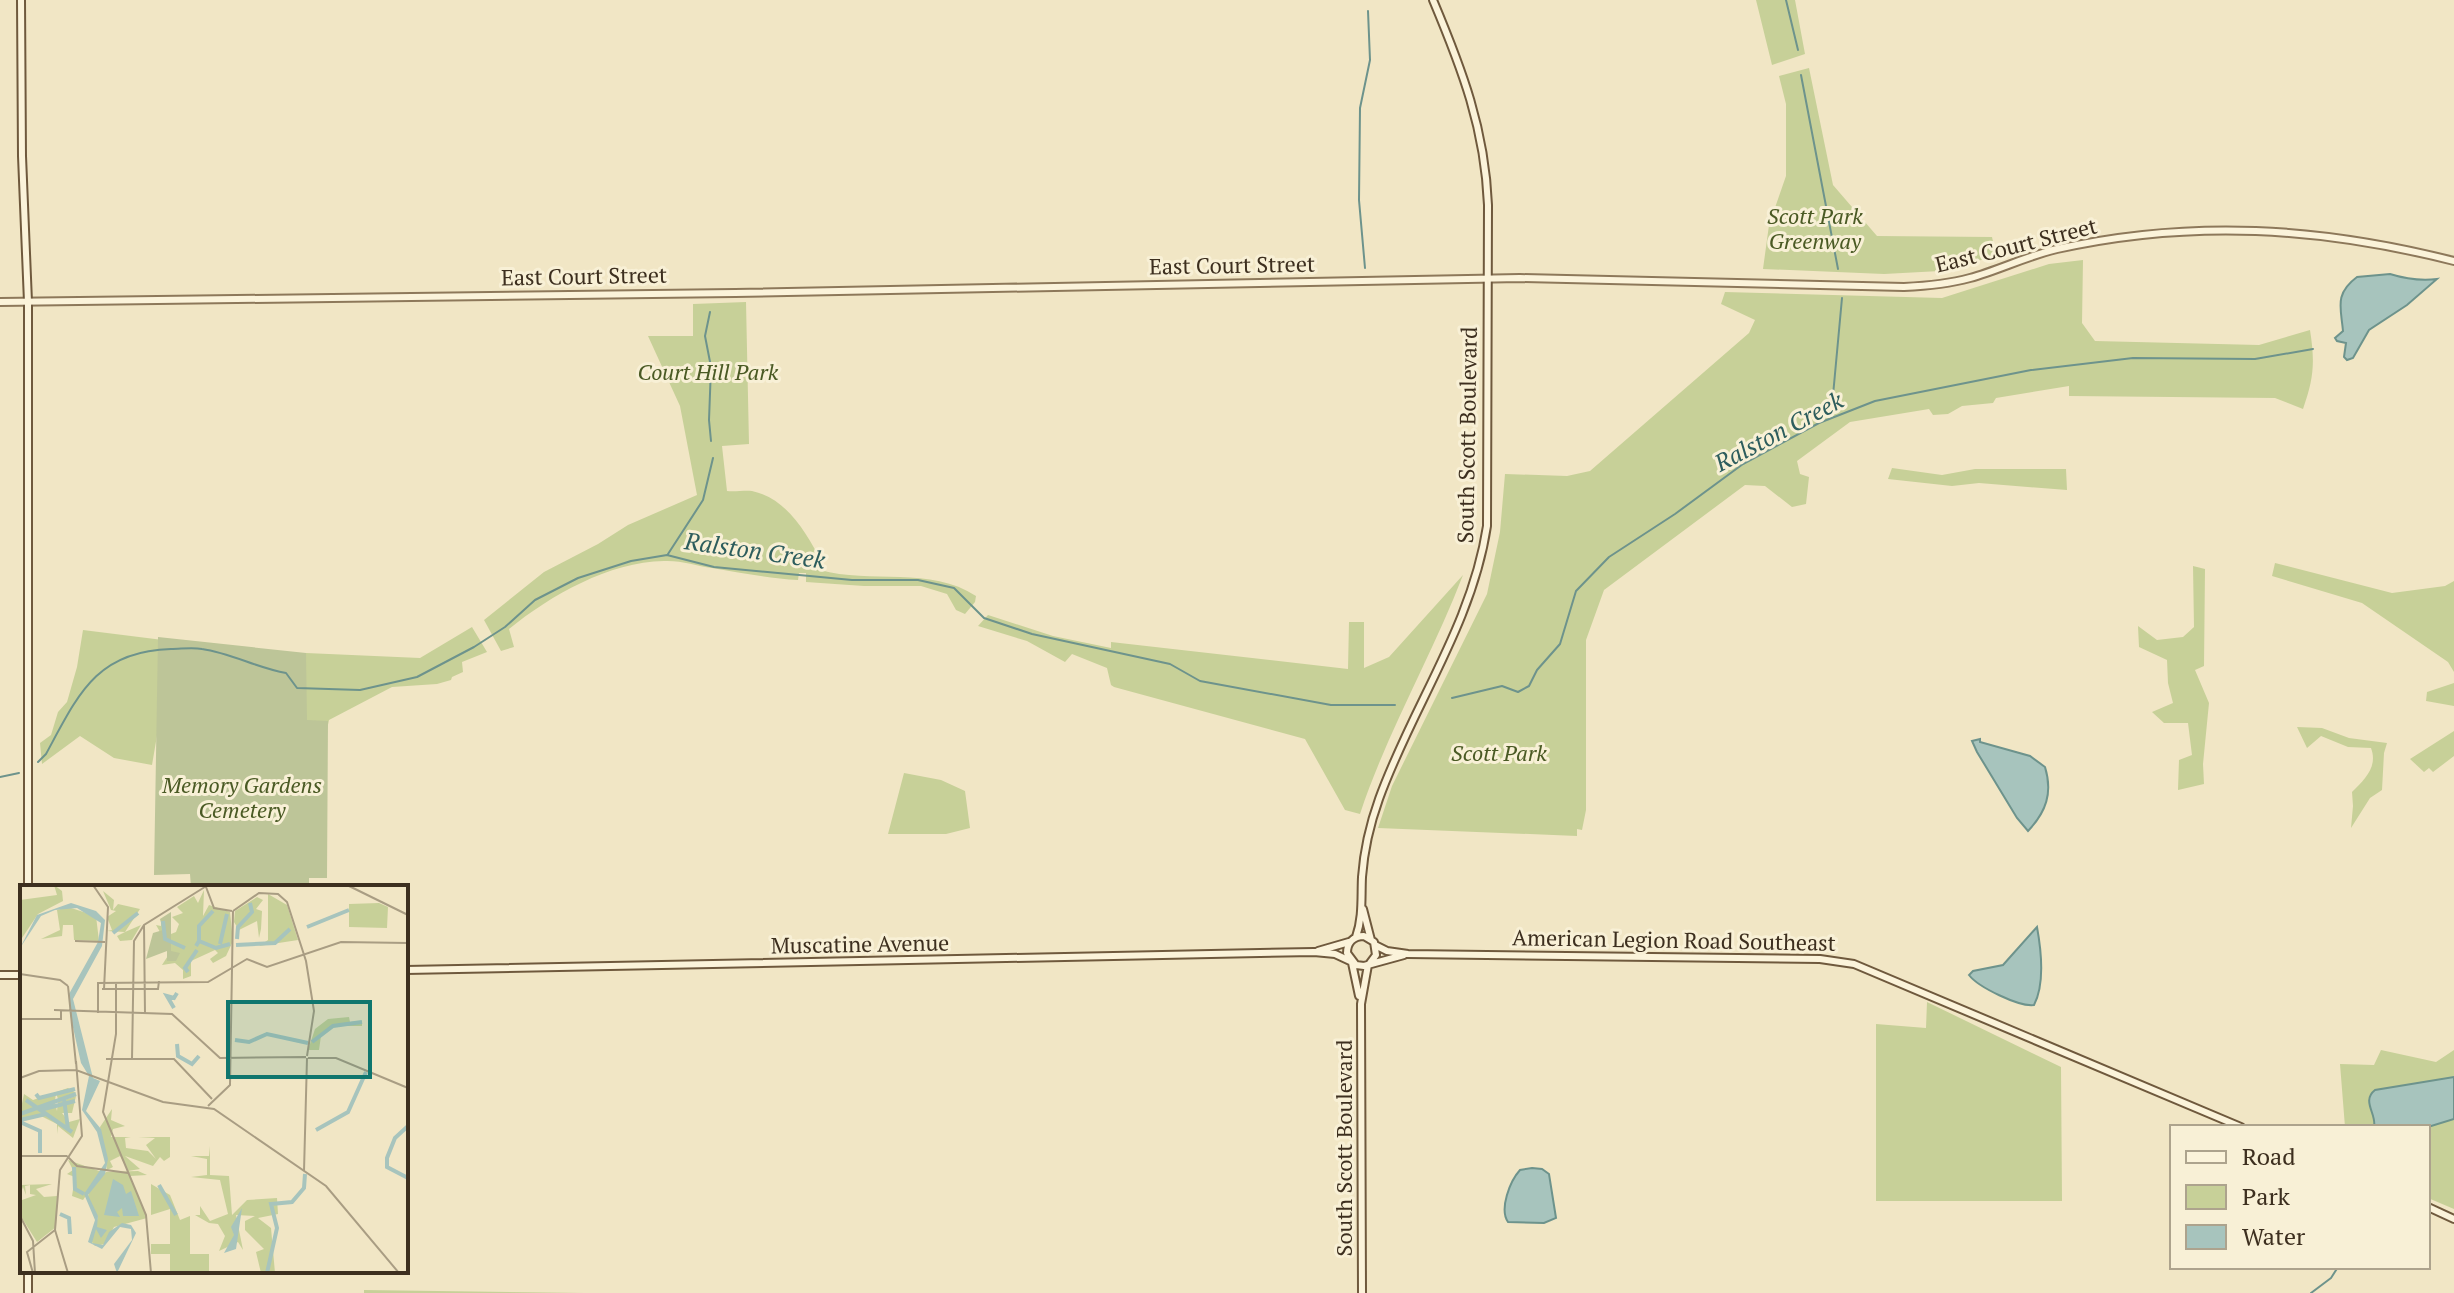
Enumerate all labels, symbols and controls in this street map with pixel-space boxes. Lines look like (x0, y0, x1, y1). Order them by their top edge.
park label: Scott Park Greenway (1767, 201, 1863, 255)
street label: East Court Street (1932, 210, 2100, 279)
street label: East Court Street (1149, 249, 1315, 280)
street label: East Court Street (501, 260, 667, 291)
street label: South Scott Boulevard (1450, 326, 1483, 544)
park label: Court Hill Park (638, 357, 779, 386)
water label: Ralston Creek (1708, 384, 1849, 479)
water label: Ralston Creek (682, 524, 828, 576)
park label: Scott Park (1451, 738, 1547, 767)
park label: Memory Gardens Cemetery (161, 770, 322, 824)
inset map (20, 885, 408, 1273)
street label: American Legion Road Southeast (1512, 922, 1836, 957)
street label: Muscatine Avenue (771, 927, 949, 960)
street label: South Scott Boulevard (1329, 1040, 1358, 1256)
legend (2170, 1125, 2430, 1269)
text: Road (2242, 1140, 2296, 1172)
text: Park (2242, 1180, 2291, 1212)
text: Water (2242, 1220, 2306, 1252)

